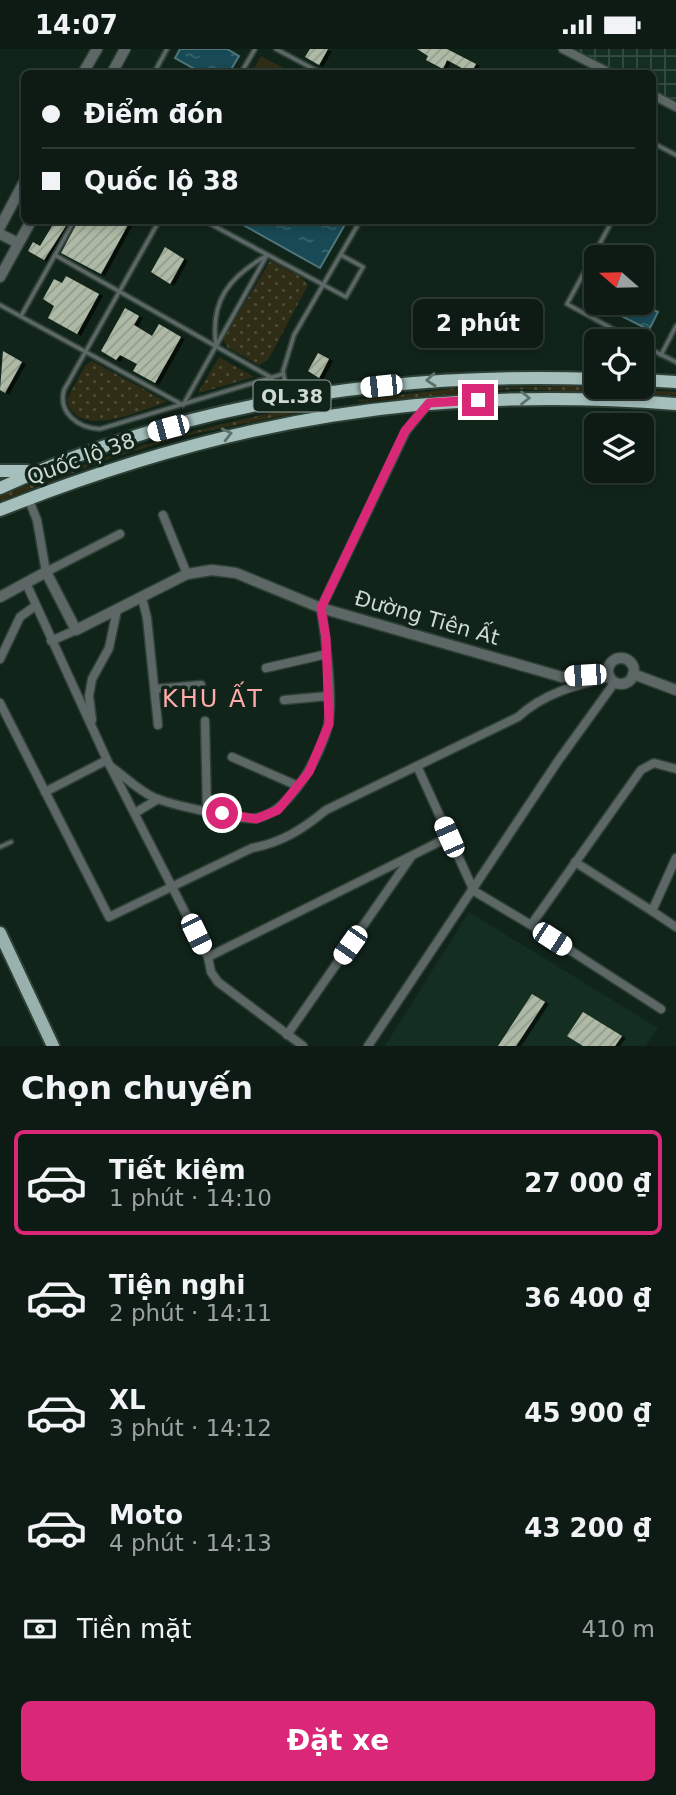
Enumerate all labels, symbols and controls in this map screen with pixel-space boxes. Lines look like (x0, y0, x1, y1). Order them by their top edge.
text: 14:07 (35, 10, 118, 40)
text: Điểm đón (84, 99, 223, 129)
text: Quốc lộ 38 (84, 166, 239, 196)
north arrow (584, 245, 654, 315)
map controls (584, 245, 654, 483)
callout: 2 phút (413, 299, 543, 347)
text: 2 phút (436, 310, 520, 336)
button: locate (584, 329, 654, 399)
one-way arrow (425, 372, 436, 387)
car (360, 373, 403, 399)
road number: QL.38 (254, 381, 330, 411)
route end (462, 384, 494, 416)
one-way arrow (521, 390, 531, 406)
car (145, 412, 192, 444)
button: layers (584, 413, 654, 483)
street label: Quốc lộ 38 (24, 428, 138, 490)
one-way arrow (221, 428, 233, 443)
street label: Đường Tiên Ất (352, 583, 503, 650)
car (564, 663, 607, 687)
district label: KHU ẤT (162, 681, 264, 713)
route start (206, 797, 238, 829)
car (431, 814, 468, 860)
car (178, 911, 215, 957)
car (529, 919, 576, 959)
car (330, 922, 371, 968)
text: Chọn chuyến (21, 1069, 253, 1107)
icon: car (25, 1151, 88, 1214)
text: Tiết kiệm (109, 1155, 246, 1185)
text: 27 000 ₫ (524, 1168, 651, 1198)
text: 1 phút · 14:10 (109, 1185, 272, 1211)
icon: car (25, 1266, 88, 1329)
text: Tiện nghi (109, 1270, 245, 1300)
text: 36 400 ₫ (524, 1283, 651, 1313)
text: 2 phút · 14:11 (109, 1300, 272, 1326)
icon: car (25, 1381, 88, 1444)
text: XL (109, 1385, 146, 1415)
text: 45 900 ₫ (524, 1398, 651, 1428)
text: 3 phút · 14:12 (109, 1415, 272, 1441)
icon: car (25, 1496, 88, 1559)
text: Moto (109, 1500, 183, 1530)
text: 43 200 ₫ (524, 1513, 651, 1543)
text: 4 phút · 14:13 (109, 1530, 272, 1556)
icon: cash (21, 1610, 59, 1648)
text: Tiền mặt (77, 1614, 192, 1644)
text: 410 m (581, 1616, 655, 1642)
button: Đặt xe (21, 1701, 655, 1781)

